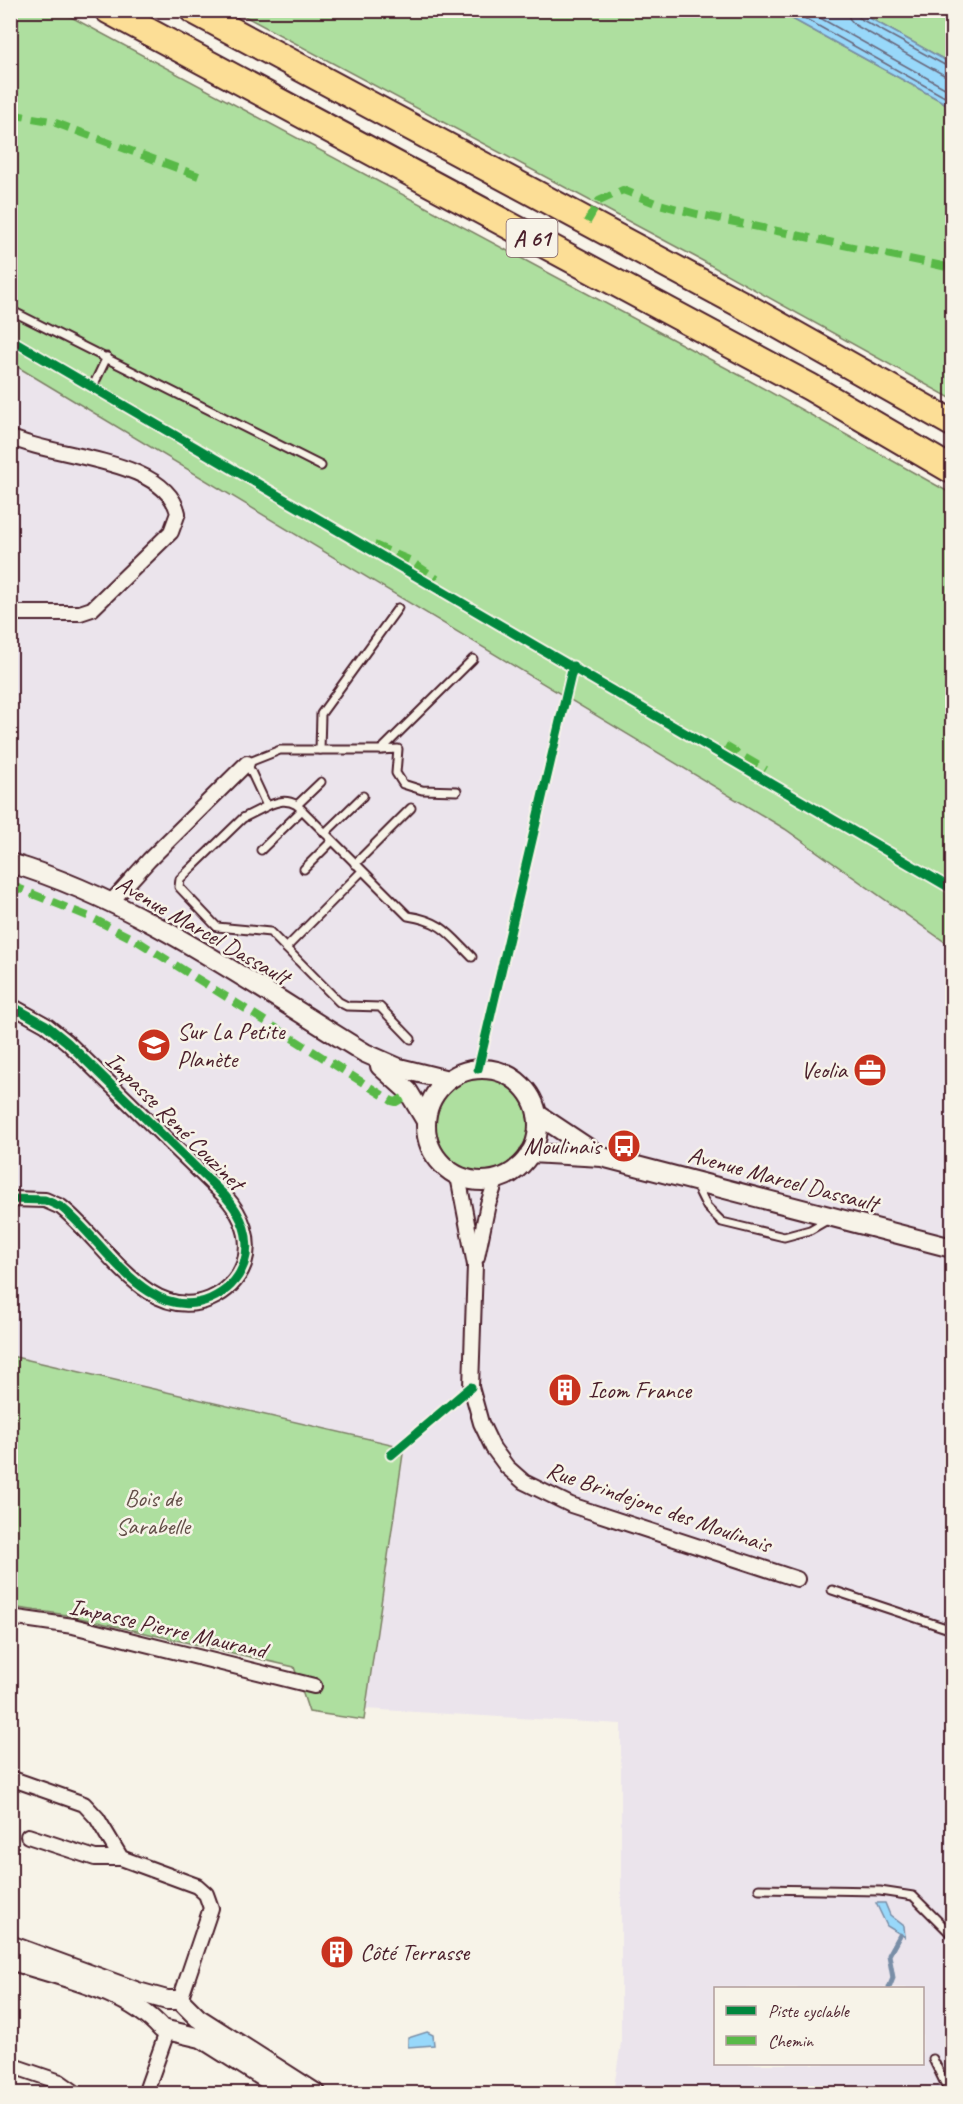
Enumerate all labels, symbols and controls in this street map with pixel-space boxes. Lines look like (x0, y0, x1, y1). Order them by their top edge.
road number: A 61 (506, 219, 558, 257)
street label: Avenue Marcel Dassault (111, 868, 298, 993)
place label: Sur La Petite Planète (177, 1016, 287, 1074)
school or university icon: Sur La Petite Planète (136, 1027, 172, 1063)
street label: Impasse René Couzinet (99, 1045, 253, 1199)
office icon: Veolia (852, 1052, 888, 1088)
place label: Veolia (801, 1055, 848, 1085)
bus stop icon: Moulinais (606, 1128, 642, 1164)
place label: Moulinais (524, 1131, 603, 1161)
street label: Avenue Marcel Dassault (685, 1139, 884, 1220)
building icon: Icom France (547, 1372, 583, 1408)
place label: Icom France (588, 1375, 693, 1405)
street label: Rue Brindejonc des Moulinais (543, 1454, 777, 1560)
park label: Bois de Sarabelle (116, 1483, 192, 1541)
street label: Impasse Pierre Maurand (67, 1591, 273, 1666)
building icon: Côté Terrasse (319, 1934, 355, 1970)
place label: Côté Terrasse (360, 1937, 471, 1967)
legend (714, 1987, 924, 2065)
text: Piste cyclable (768, 2000, 850, 2022)
text: Chemin (768, 2030, 814, 2052)

